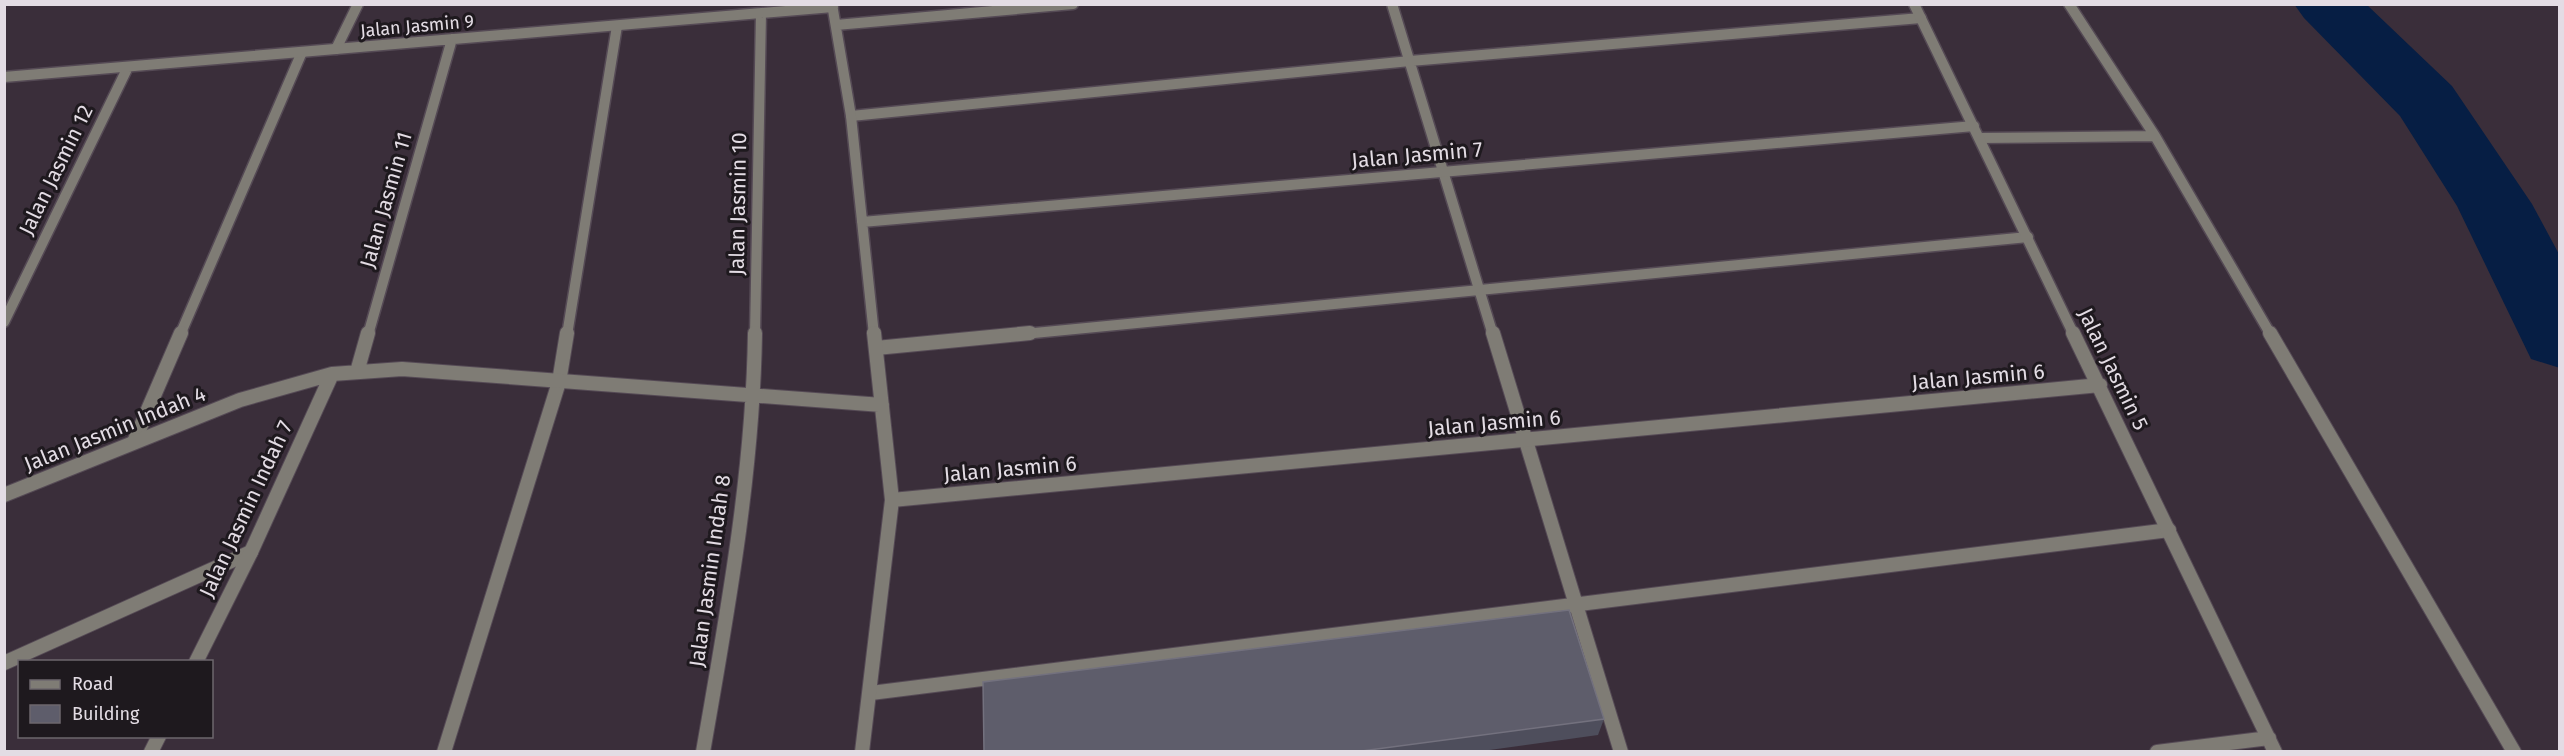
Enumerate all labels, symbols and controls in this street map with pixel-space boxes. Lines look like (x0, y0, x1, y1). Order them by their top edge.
street label: Jalan Jasmin 9 (359, 10, 475, 42)
street label: Jalan Jasmin 12 (13, 101, 99, 239)
street label: Jalan Jasmin 11 (354, 129, 418, 271)
street label: Jalan Jasmin 10 (724, 132, 752, 276)
street label: Jalan Jasmin 7 (1350, 136, 1484, 174)
street label: Jalan Jasmin 5 (2072, 304, 2154, 434)
street label: Jalan Jasmin 6 (1910, 358, 2046, 396)
street label: Jalan Jasmin Indah 4 (20, 381, 210, 477)
street label: Jalan Jasmin 6 (1426, 404, 1562, 442)
street label: Jalan Jasmin Indah 7 (194, 417, 298, 601)
street label: Jalan Jasmin 6 (942, 450, 1078, 488)
street label: Jalan Jasmin Indah 8 (684, 473, 736, 669)
legend (18, 660, 213, 738)
text: Road (72, 673, 114, 695)
text: Building (72, 703, 140, 725)

